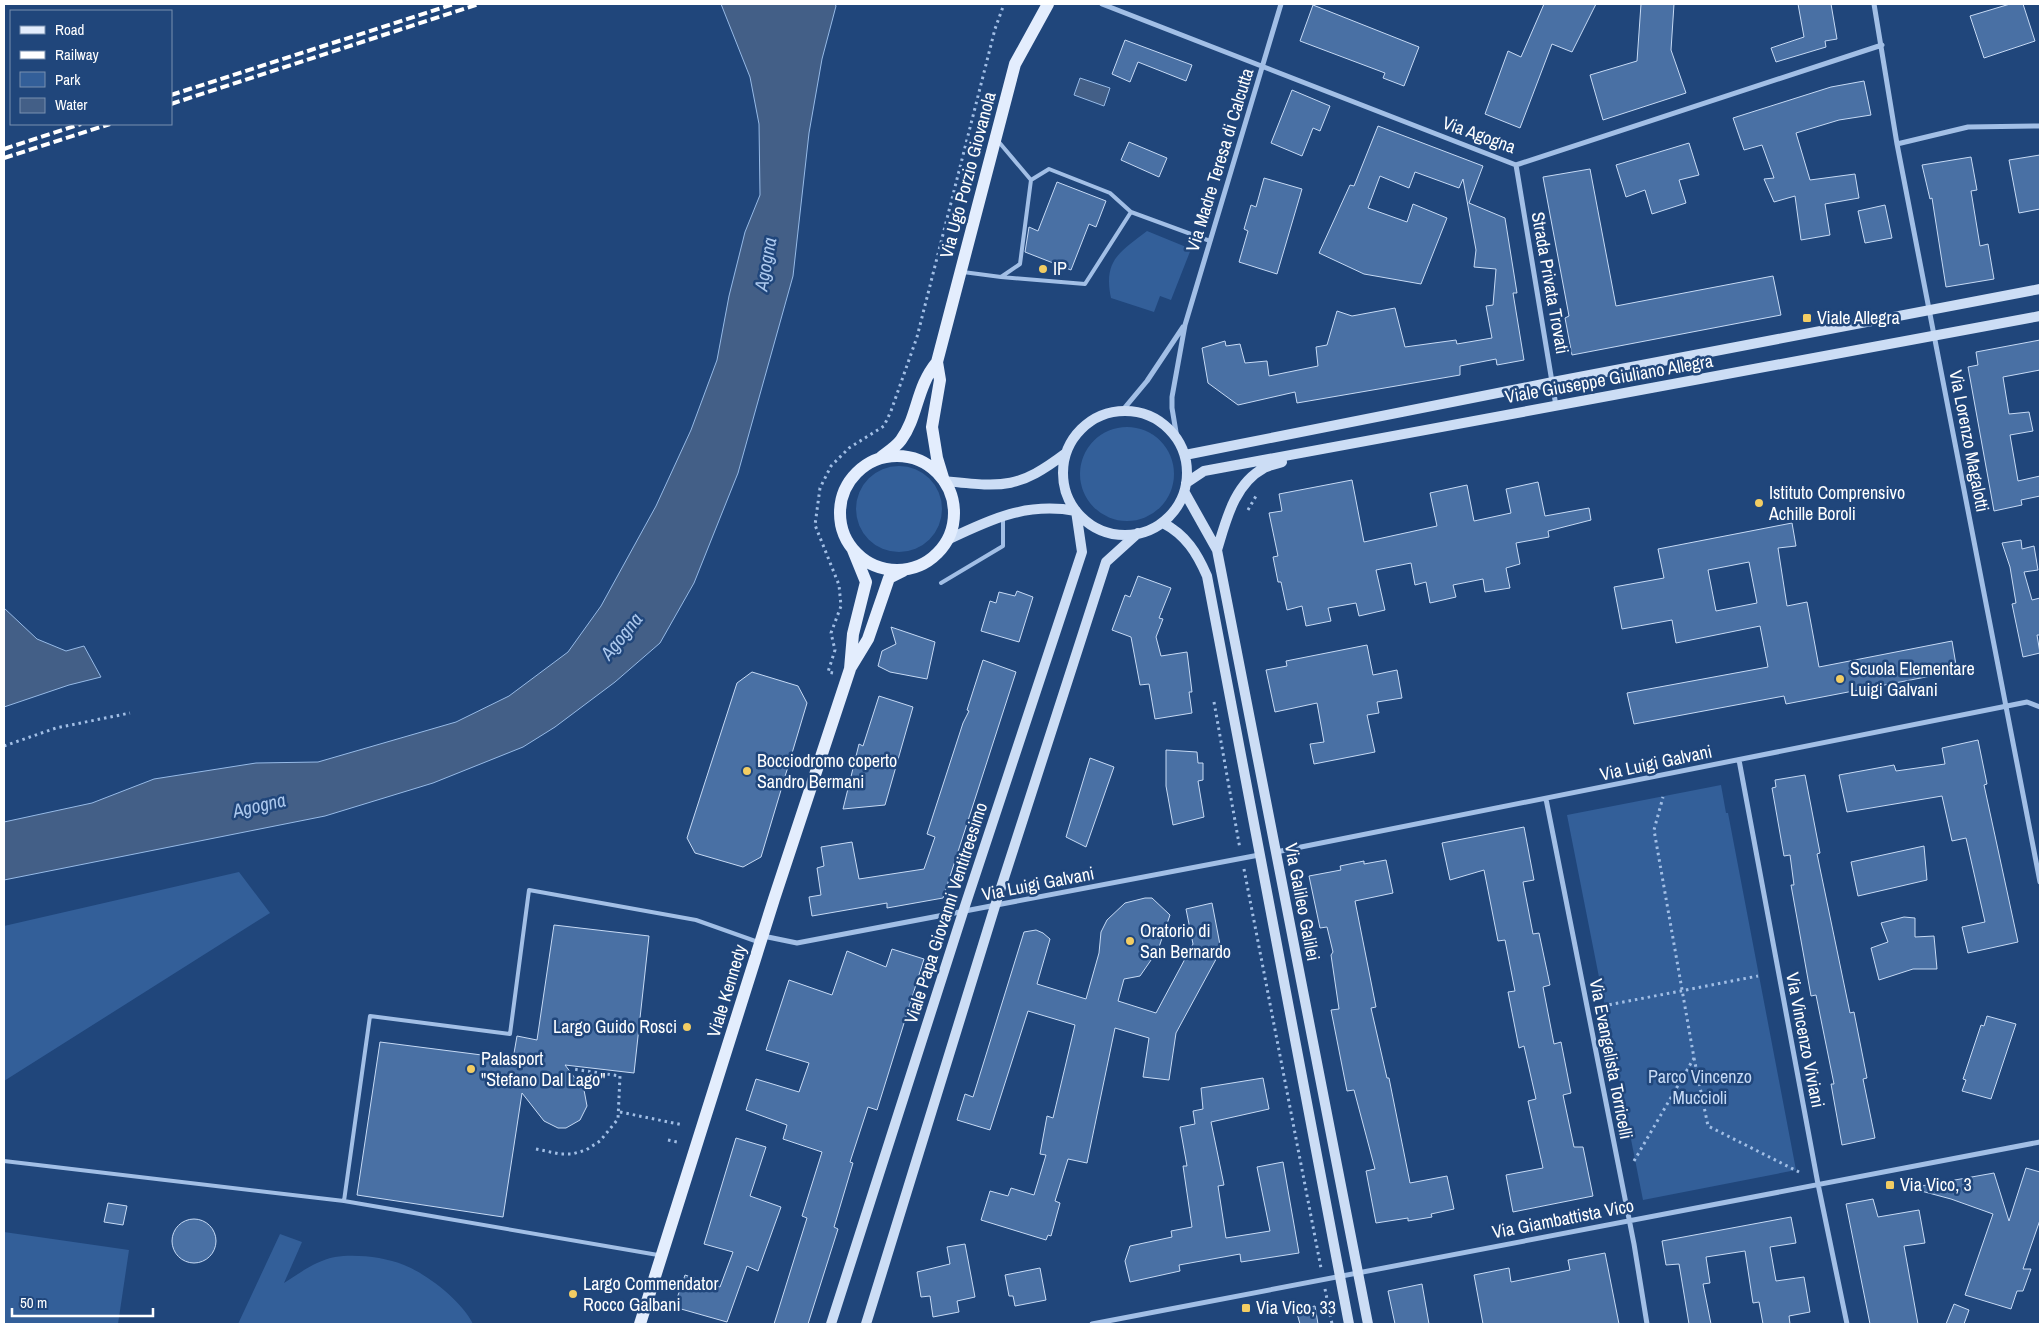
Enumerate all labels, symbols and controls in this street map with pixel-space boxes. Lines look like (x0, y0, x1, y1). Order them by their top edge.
legend (10, 10, 172, 125)
text: Road (55, 19, 84, 40)
text: Railway (55, 44, 100, 65)
street label: Via Madre Teresa di Calcutta (1180, 65, 1259, 255)
text: Park (55, 69, 81, 90)
street label: Via Ugo Porzio Giovanola (933, 89, 1002, 261)
text: Water (55, 94, 87, 115)
street label: Via Agogna (1439, 110, 1519, 159)
street label: Strada Privata Trovati (1526, 210, 1575, 356)
water label: Agogna (747, 235, 783, 294)
place label: IP (1053, 256, 1067, 281)
marker: IP (1037, 263, 1049, 275)
place label: Viale Allegra (1817, 305, 1900, 330)
marker: Viale Allegra (1801, 312, 1813, 324)
street label: Viale Giuseppe Giuliano Allegra (1503, 348, 1715, 409)
street label: Via Lorenzo Magalotti (1943, 368, 1996, 514)
place label: Istituto Comprensivo Achille Boroli (1768, 480, 1905, 526)
marker: Istituto Comprensivo Achille Boroli (1753, 497, 1765, 509)
water label: Agogna (593, 607, 648, 666)
place label: Scuola Elementare Luigi Galvani (1850, 656, 1975, 702)
marker: Scuola Elementare Luigi Galvani (1834, 673, 1846, 685)
street label: Via Luigi Galvani (1598, 738, 1714, 787)
place label: Bocciodromo coperto Sandro Bermani (757, 748, 897, 794)
marker: Bocciodromo coperto Sandro Bermani (741, 765, 753, 777)
water label: Agogna (229, 786, 288, 824)
street label: Viale Papa Giovanni Ventitreesimo (898, 799, 993, 1027)
street label: Via Galileo Galilei (1279, 841, 1326, 963)
street label: Via Luigi Galvani (980, 860, 1096, 907)
place label: Oratorio di San Bernardo (1140, 918, 1231, 964)
marker: Oratorio di San Bernardo (1124, 935, 1136, 947)
street label: Viale Kennedy (701, 941, 753, 1040)
street label: Via Vincenzo Viviani (1780, 970, 1831, 1110)
street label: Via Evangelista Torricelli (1584, 977, 1639, 1141)
place label: Largo Guido Rosci (553, 1014, 677, 1039)
marker: Largo Guido Rosci (681, 1021, 693, 1033)
place label: Palasport "Stefano Dal Lago" (481, 1046, 606, 1092)
marker: Palasport "Stefano Dal Lago" (465, 1063, 477, 1075)
park label: Parco Vincenzo Muccioli (1648, 1064, 1752, 1110)
place label: Via Vico, 3 (1900, 1172, 1972, 1197)
marker: Via Vico, 3 (1884, 1179, 1896, 1191)
street label: Via Giambattista Vico (1490, 1193, 1636, 1245)
place label: Largo Commendator Rocco Galbani (583, 1271, 718, 1317)
scale bar (12, 1286, 154, 1318)
marker: Largo Commendator Rocco Galbani (567, 1288, 579, 1300)
text: 50 m (20, 1292, 47, 1313)
place label: Via Vico, 33 (1256, 1295, 1336, 1320)
marker: Via Vico, 33 (1240, 1302, 1252, 1314)

